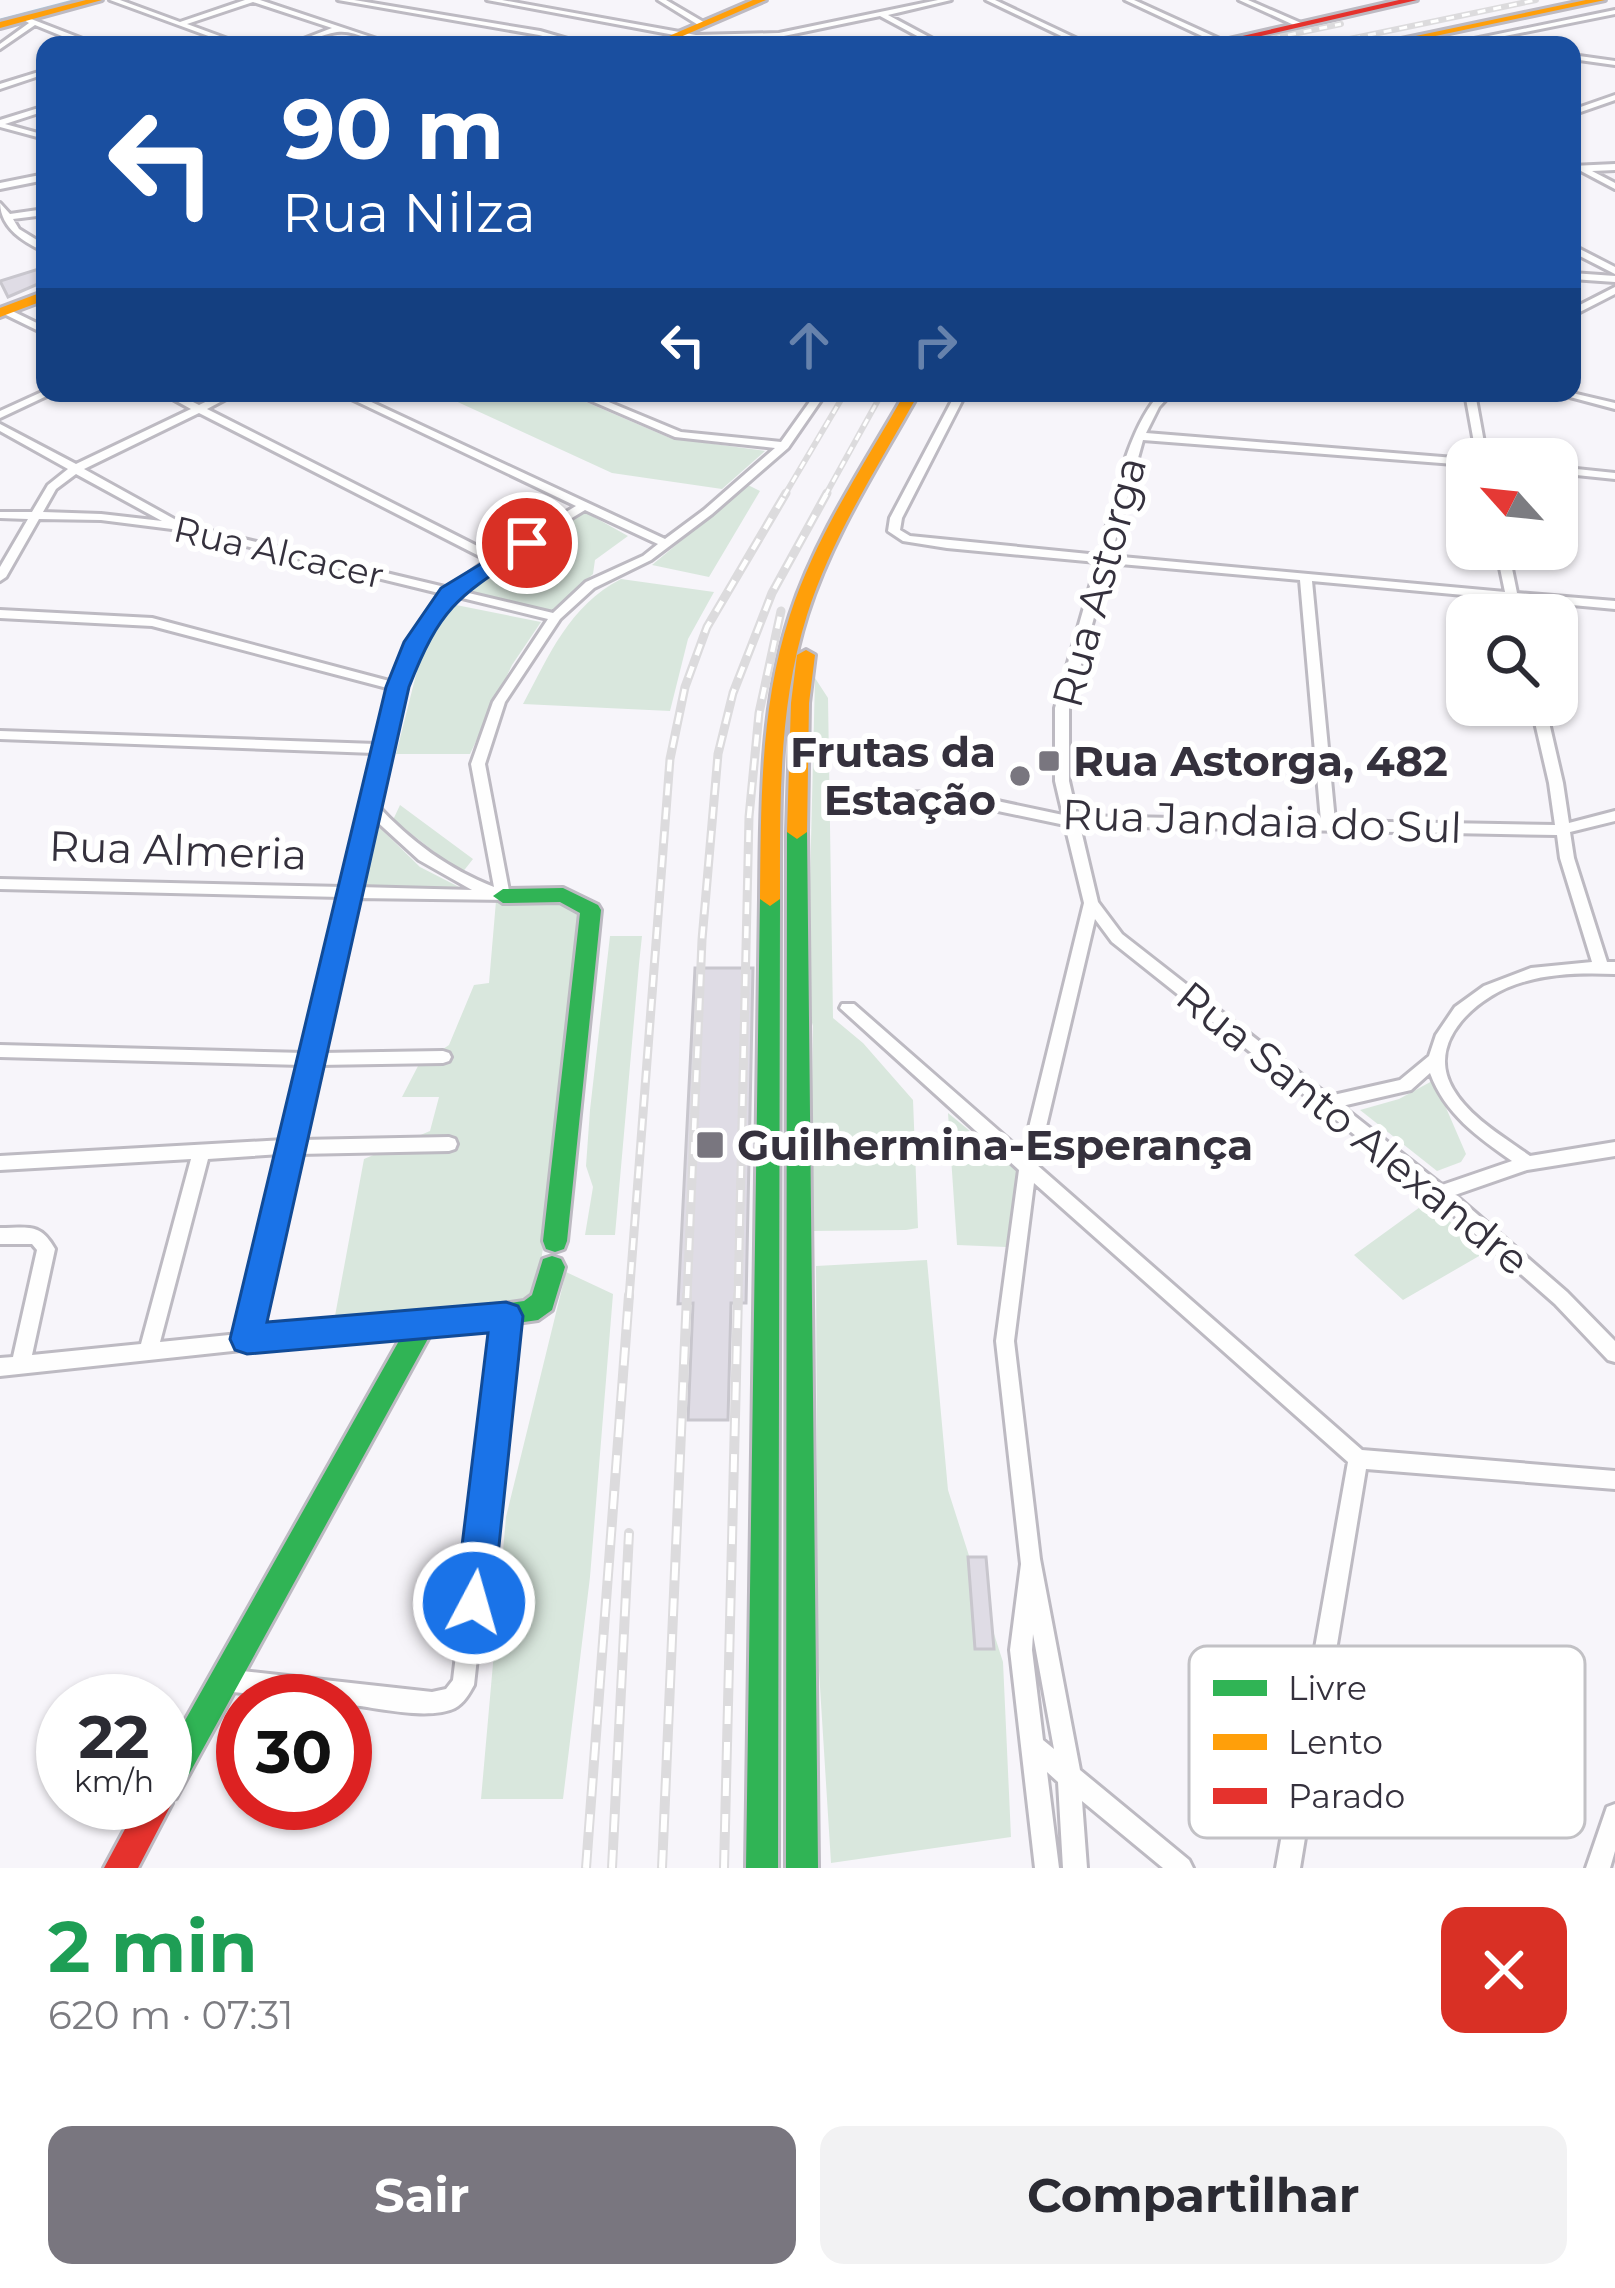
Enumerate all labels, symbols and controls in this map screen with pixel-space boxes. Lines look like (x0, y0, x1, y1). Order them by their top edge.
text: 90 m (282, 78, 504, 180)
icon: left (84, 84, 240, 240)
text: Rua Nilza (282, 180, 536, 246)
icon: left (650, 312, 716, 378)
icon: ahead (776, 312, 842, 378)
icon: right (902, 312, 968, 378)
north arrow (1446, 438, 1578, 570)
map controls (1446, 438, 1578, 726)
street label: Rua Astorga (1041, 451, 1157, 713)
pin (476, 492, 578, 594)
street label: Rua Alcacer (170, 506, 388, 598)
icon: arrive (494, 510, 560, 576)
button: search (1446, 594, 1578, 726)
place label: Frutas da Estação (790, 726, 996, 826)
place label: Rua Astorga, 482 (1073, 735, 1448, 787)
marker: Rua Astorga, 482 (1036, 748, 1062, 774)
marker: Frutas da Estação (1007, 763, 1033, 789)
street label: Rua Jandaia do Sul (1061, 788, 1463, 854)
street label: Rua Almeria (48, 820, 308, 880)
street label: Rua Santo Alexandre (1166, 970, 1540, 1286)
place label: Guilhermina-Esperança (737, 1119, 1253, 1171)
marker: Guilhermina-Esperança (694, 1129, 726, 1161)
position arrow (411, 1540, 537, 1666)
legend (1189, 1646, 1585, 1838)
text: Livre (1288, 1668, 1367, 1708)
speed limit sign: 30 (216, 1674, 372, 1830)
text: 22 (79, 1700, 149, 1773)
text: Lento (1288, 1722, 1383, 1762)
text: km/h (74, 1763, 154, 1800)
text: Parado (1288, 1776, 1405, 1816)
text: 2 min (48, 1902, 258, 1990)
button: close (1441, 1907, 1567, 2033)
text: 620 m · 07:31 (48, 1991, 294, 2039)
button: Sair (48, 2126, 796, 2264)
button: Compartilhar (820, 2126, 1567, 2264)

